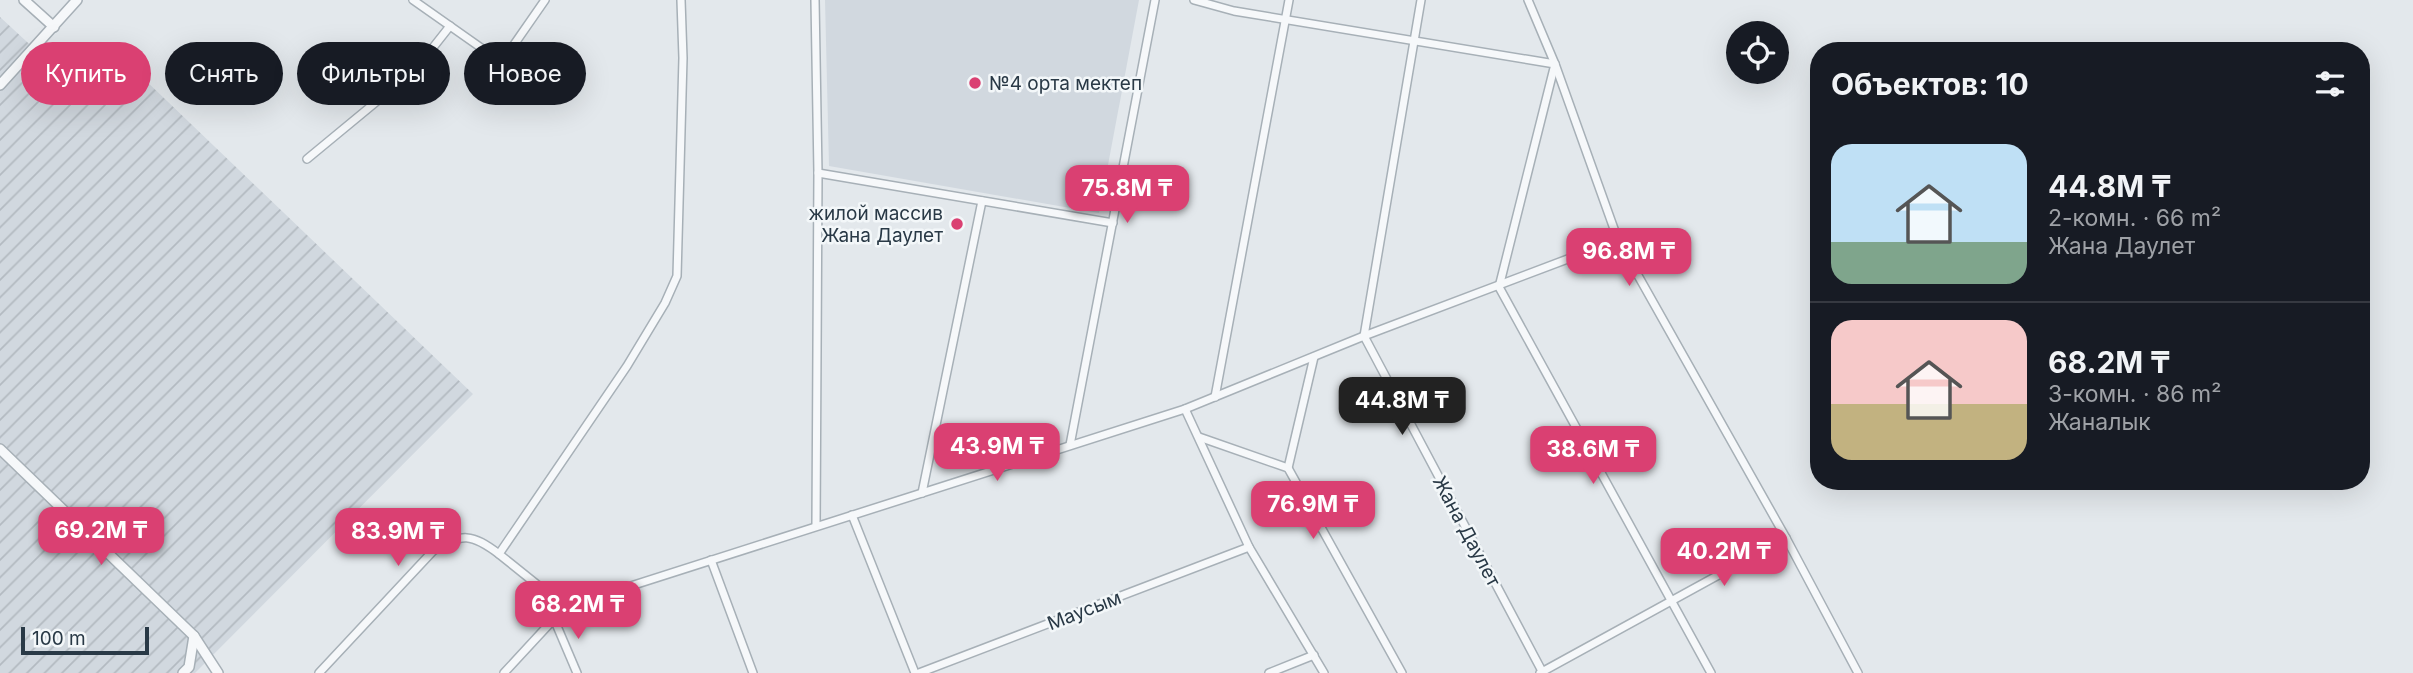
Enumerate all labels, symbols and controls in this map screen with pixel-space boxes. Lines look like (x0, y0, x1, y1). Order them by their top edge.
map controls (1726, 21, 1789, 84)
button: locate (1726, 21, 1789, 84)
chip: Купить (21, 42, 151, 105)
chip: Снять (165, 42, 283, 105)
chip: Фильтры (297, 42, 450, 105)
chip: Новое (464, 42, 586, 105)
icon: filters (2311, 65, 2349, 103)
text: Объектов: 10 (1831, 66, 2029, 102)
place label: №4 орта мектеп (989, 72, 1142, 95)
marker: №4 орта мектеп (967, 75, 983, 91)
pin: 75.8M ₸ (1062, 166, 1192, 225)
text: 44.8M ₸ (2048, 168, 2171, 204)
icon: home (1887, 172, 1971, 256)
text: 75.8M ₸ (1081, 174, 1173, 202)
place label: жилой массив Жана Даулет (808, 202, 943, 247)
text: 2-комн. · 66 m² (2048, 204, 2221, 232)
marker: жилой массив Жана Даулет (949, 216, 965, 232)
pin: 96.8M ₸ (1564, 229, 1694, 288)
text: Жана Даулет (2048, 232, 2195, 260)
text: 96.8M ₸ (1582, 237, 1676, 265)
text: 68.2M ₸ (2048, 344, 2170, 380)
icon: home (1887, 348, 1971, 432)
pin: 44.8M ₸ (1337, 378, 1467, 437)
text: 3-комн. · 86 m² (2048, 380, 2221, 408)
text: 44.8M ₸ (1355, 386, 1449, 414)
text: Жаналык (2048, 408, 2151, 436)
pin: 43.9M ₸ (932, 424, 1062, 483)
pin: 38.6M ₸ (1528, 426, 1658, 486)
text: 43.9M ₸ (950, 432, 1044, 460)
text: 38.6M ₸ (1546, 435, 1640, 463)
street label: Жана Даулет (1428, 472, 1505, 590)
pin: 76.9M ₸ (1248, 482, 1378, 541)
text: 76.9M ₸ (1267, 490, 1359, 518)
pin: 69.2M ₸ (36, 508, 166, 567)
pin: 83.9M ₸ (333, 508, 463, 568)
text: 69.2M ₸ (54, 516, 148, 544)
text: 83.9M ₸ (351, 517, 445, 545)
pin: 40.2M ₸ (1659, 528, 1789, 588)
text: 40.2M ₸ (1677, 537, 1771, 565)
pin: 68.2M ₸ (513, 582, 643, 641)
street label: Маусым (1044, 586, 1124, 635)
text: 68.2M ₸ (531, 590, 625, 618)
scale bar (21, 624, 149, 656)
text: 100 m (32, 627, 86, 650)

